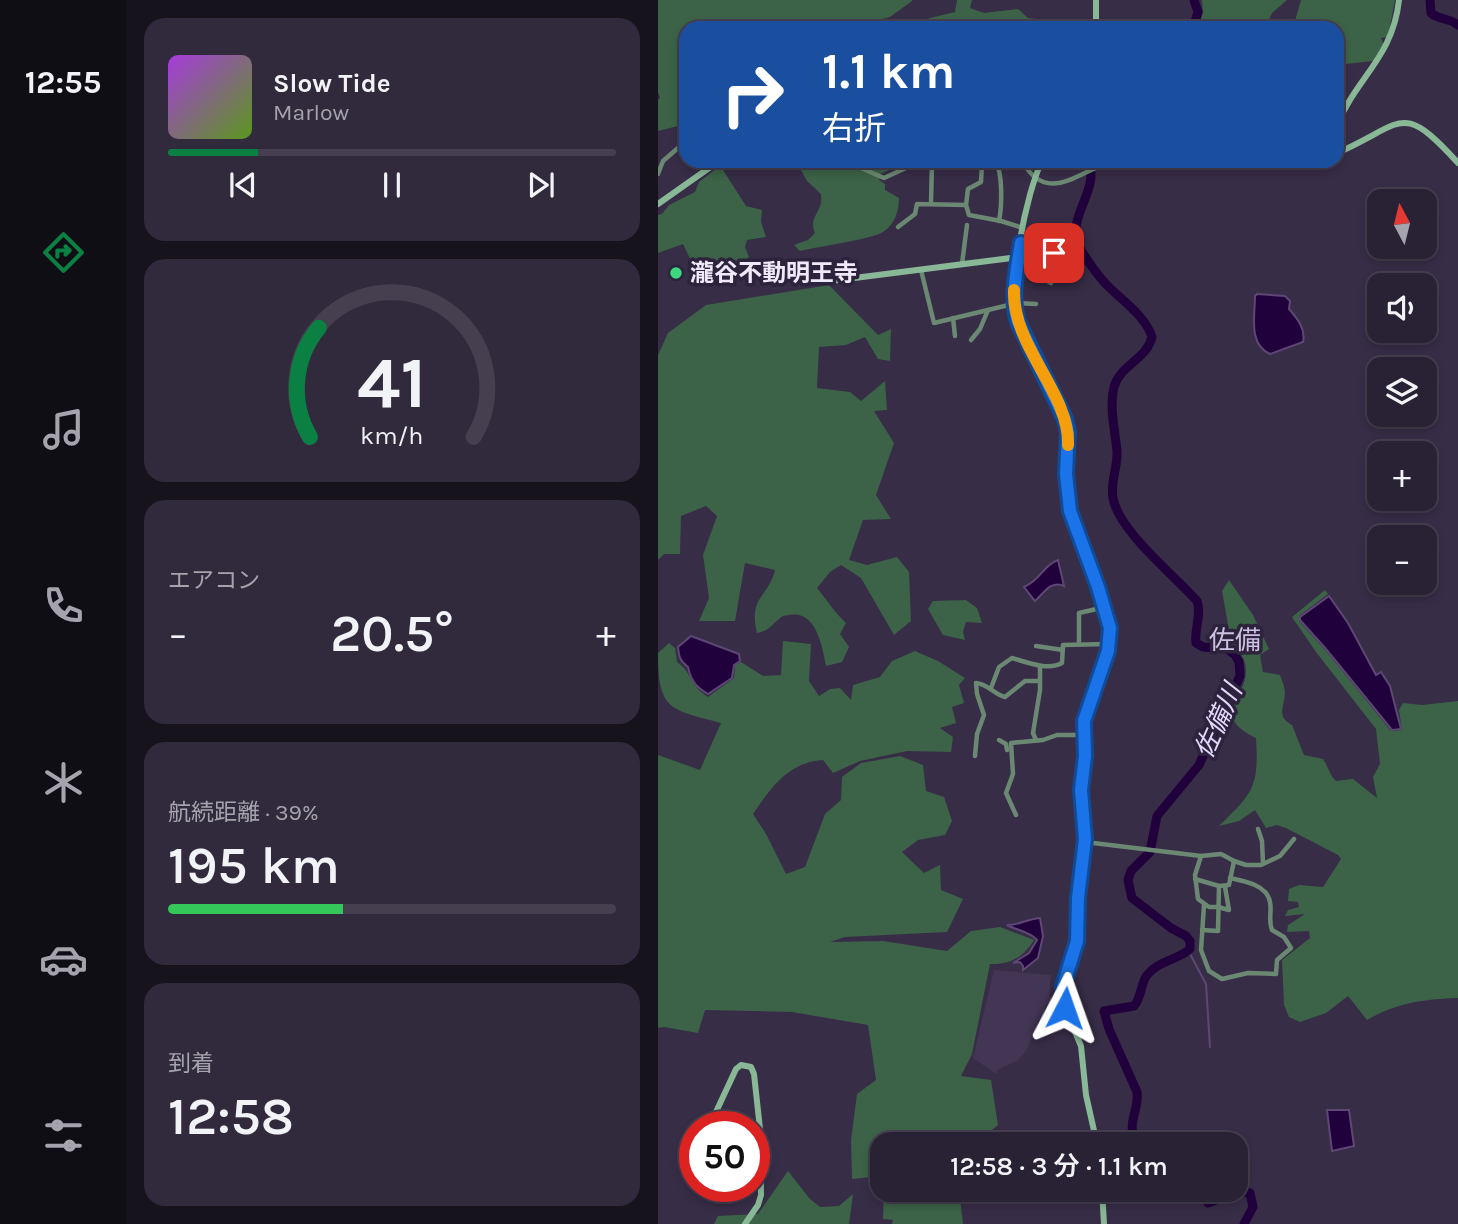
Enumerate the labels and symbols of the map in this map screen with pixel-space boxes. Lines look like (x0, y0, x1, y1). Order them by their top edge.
north arrow (1367, 189, 1437, 259)
pin (1024, 223, 1084, 283)
place label: 瀧谷不動明王寺 (690, 259, 858, 287)
marker: 瀧谷不動明王寺 (668, 265, 684, 281)
district label: 佐備 (1209, 625, 1261, 656)
water label: 佐備川 (1188, 677, 1250, 763)
position arrow (1028, 971, 1102, 1045)
speed limit sign: 50 (679, 1111, 770, 1202)

